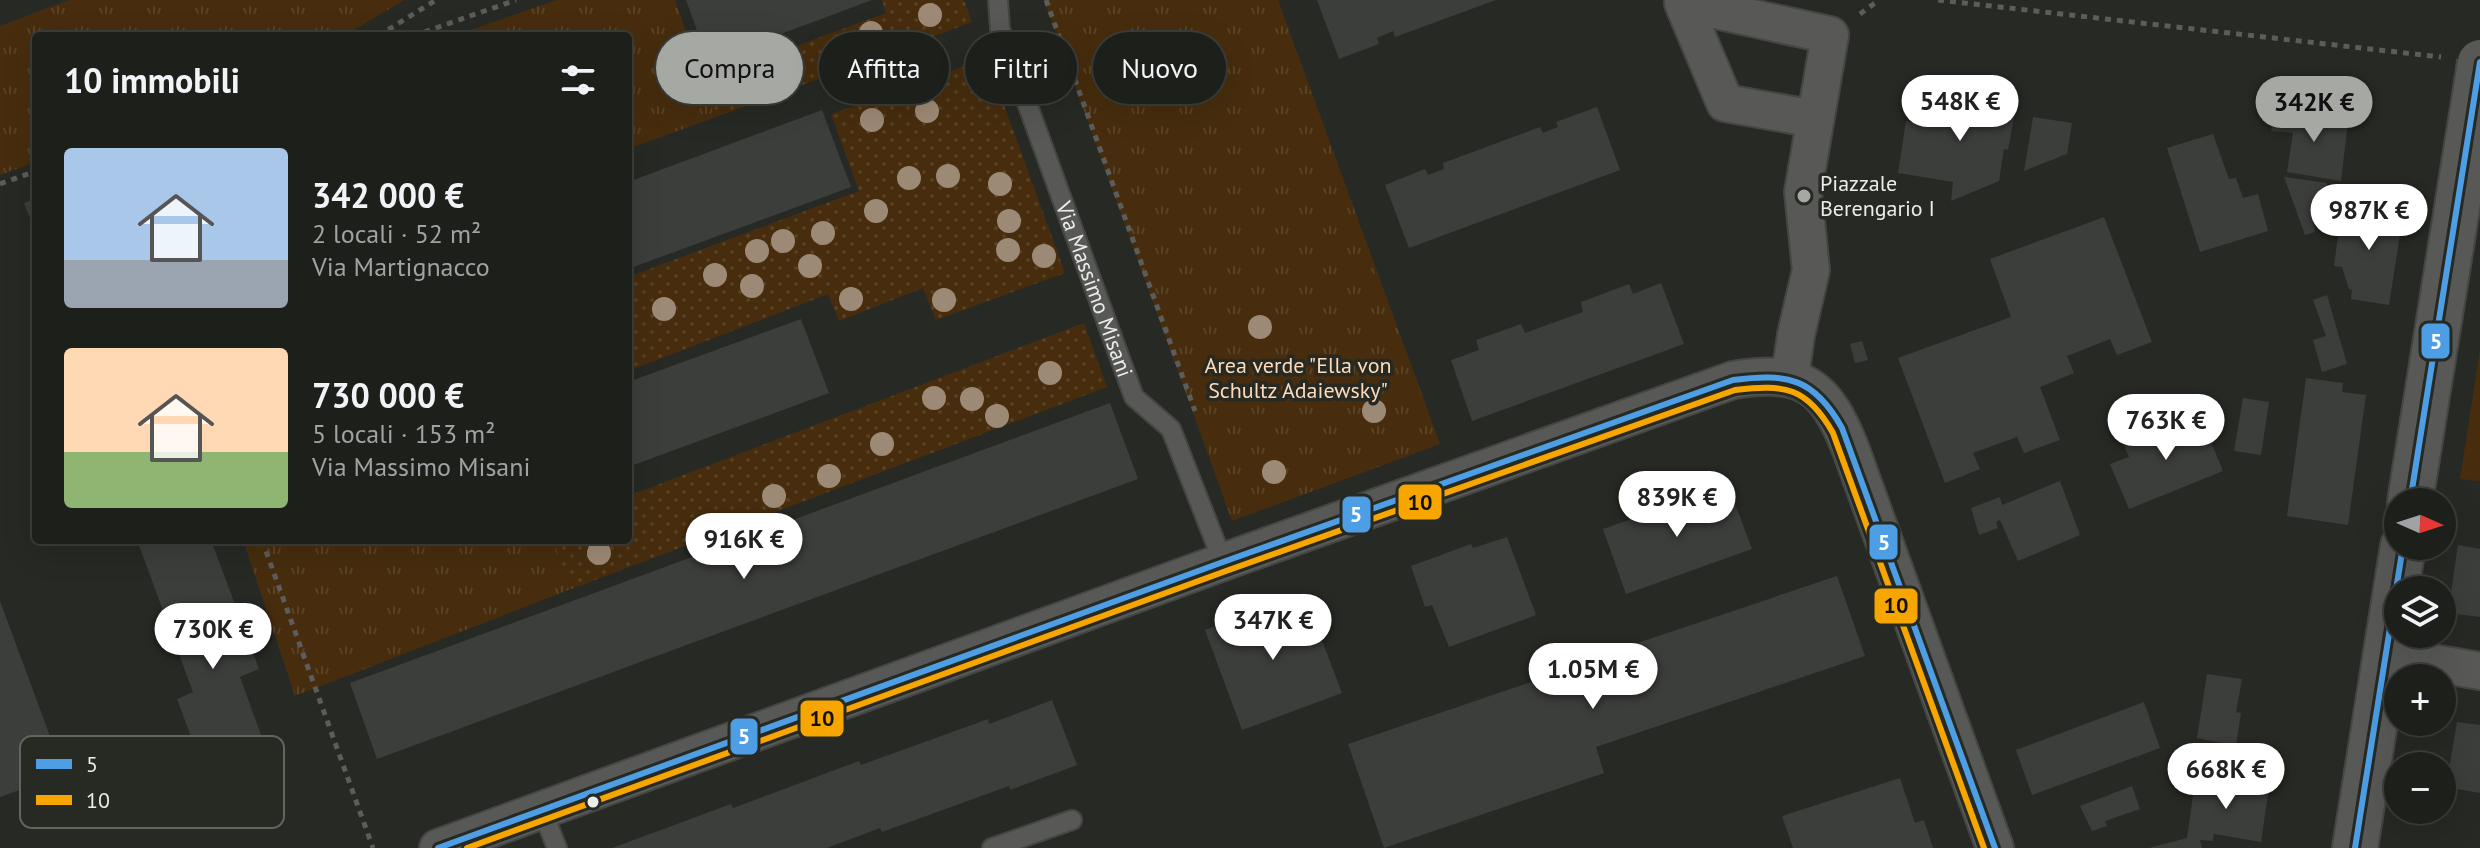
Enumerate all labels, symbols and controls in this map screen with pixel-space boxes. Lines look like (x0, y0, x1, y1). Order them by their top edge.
chip: Compra (656, 32, 803, 104)
chip: Affitta (819, 32, 949, 104)
chip: Filtri (965, 32, 1077, 104)
chip: Nuovo (1093, 32, 1226, 104)
text: 10 immobili (64, 58, 240, 102)
icon: filters (556, 58, 600, 102)
pin: 548K € (1895, 75, 2025, 143)
pin: 342K € (2249, 76, 2379, 144)
text: 548K € (1920, 84, 2000, 117)
text: 342K € (2274, 85, 2354, 118)
place label: Piazzale Berengario I (1820, 169, 1935, 222)
text: 342 000 € (312, 173, 464, 217)
icon: home (128, 180, 224, 276)
pin: 987K € (2304, 184, 2434, 252)
marker: Piazzale Berengario I (1795, 187, 1813, 205)
text: 987K € (2329, 193, 2409, 226)
street label: Via Massimo Misani (1050, 197, 1140, 381)
text: 2 locali · 52 m² (312, 217, 481, 250)
text: Via Martignacco (312, 250, 490, 283)
line badge: 5 (2420, 322, 2451, 360)
text: 5 (2430, 327, 2442, 355)
park label: Area verde "Ella von Schultz Adaiewsky" (1204, 351, 1392, 404)
text: 730 000 € (312, 373, 464, 417)
icon: home (128, 380, 224, 476)
pin: 763K € (2101, 394, 2231, 462)
text: 763K € (2126, 403, 2206, 436)
text: 5 locali · 153 m² (312, 417, 495, 450)
text: Via Massimo Misani (312, 450, 530, 483)
pin: 839K € (1612, 471, 1742, 539)
text: 839K € (1637, 480, 1717, 513)
line badge: 10 (1397, 483, 1443, 521)
text: 10 (1408, 488, 1432, 516)
north arrow (2384, 488, 2456, 560)
map controls (2384, 488, 2456, 824)
line badge: 5 (1341, 495, 1372, 534)
text: 5 (1350, 500, 1362, 528)
pin: 916K € (679, 513, 809, 581)
text: 916K € (704, 522, 784, 555)
line badge: 5 (1868, 523, 1899, 561)
text: 5 (1878, 528, 1890, 556)
button: layers (2384, 576, 2456, 648)
line badge: 10 (1873, 587, 1919, 625)
text: 10 (1884, 591, 1908, 619)
pin: 347K € (1208, 594, 1338, 662)
pin: 730K € (148, 603, 278, 671)
text: 347K € (1233, 603, 1313, 636)
text: 730K € (173, 612, 253, 645)
pin: 1.05M € (1519, 643, 1667, 711)
text: 1.05M € (1547, 652, 1639, 685)
button: + (2384, 664, 2456, 736)
line badge: 10 (799, 699, 845, 738)
text: 10 (810, 704, 834, 732)
line badge: 5 (729, 717, 759, 756)
text: 5 (738, 722, 750, 750)
legend (20, 736, 284, 828)
pin: 668K € (2161, 743, 2291, 811)
text: 5 (86, 750, 98, 778)
text: 668K € (2186, 752, 2266, 785)
button: − (2384, 752, 2456, 824)
text: 10 (86, 786, 110, 814)
unlabelled marker (585, 794, 601, 810)

